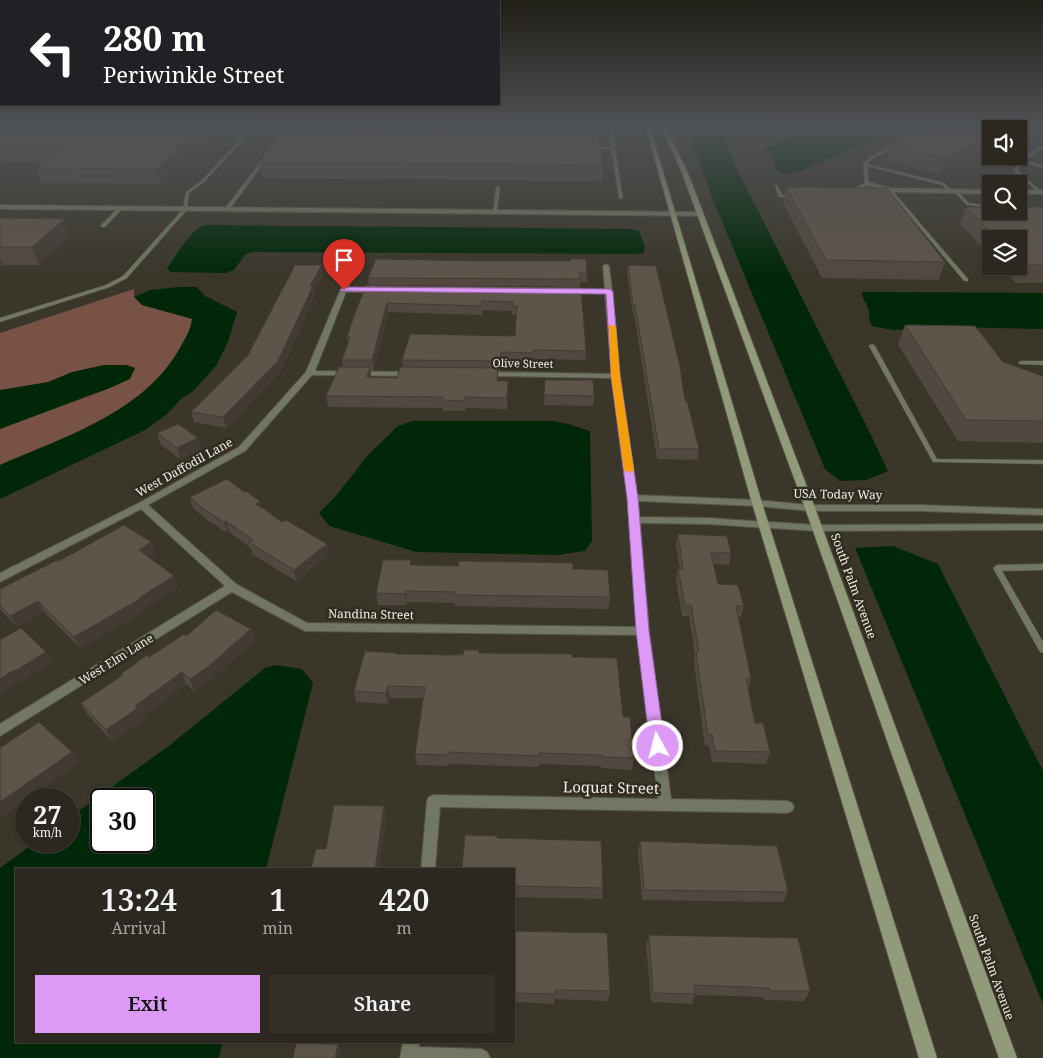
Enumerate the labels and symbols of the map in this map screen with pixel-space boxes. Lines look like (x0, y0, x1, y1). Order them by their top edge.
pin (323, 239, 365, 290)
street label: Olive Street (492, 355, 554, 371)
street label: West Daffodil Lane (132, 433, 236, 501)
street label: USA Today Way (793, 485, 883, 503)
street label: South Palm Avenue (827, 531, 881, 641)
street label: Nandina Street (328, 605, 414, 623)
street label: West Elm Lane (75, 629, 157, 689)
position arrow (631, 719, 683, 771)
street label: Loquat Street (563, 776, 659, 798)
speed limit sign: 30 (90, 788, 155, 853)
street label: South Palm Avenue (965, 912, 1019, 1022)

